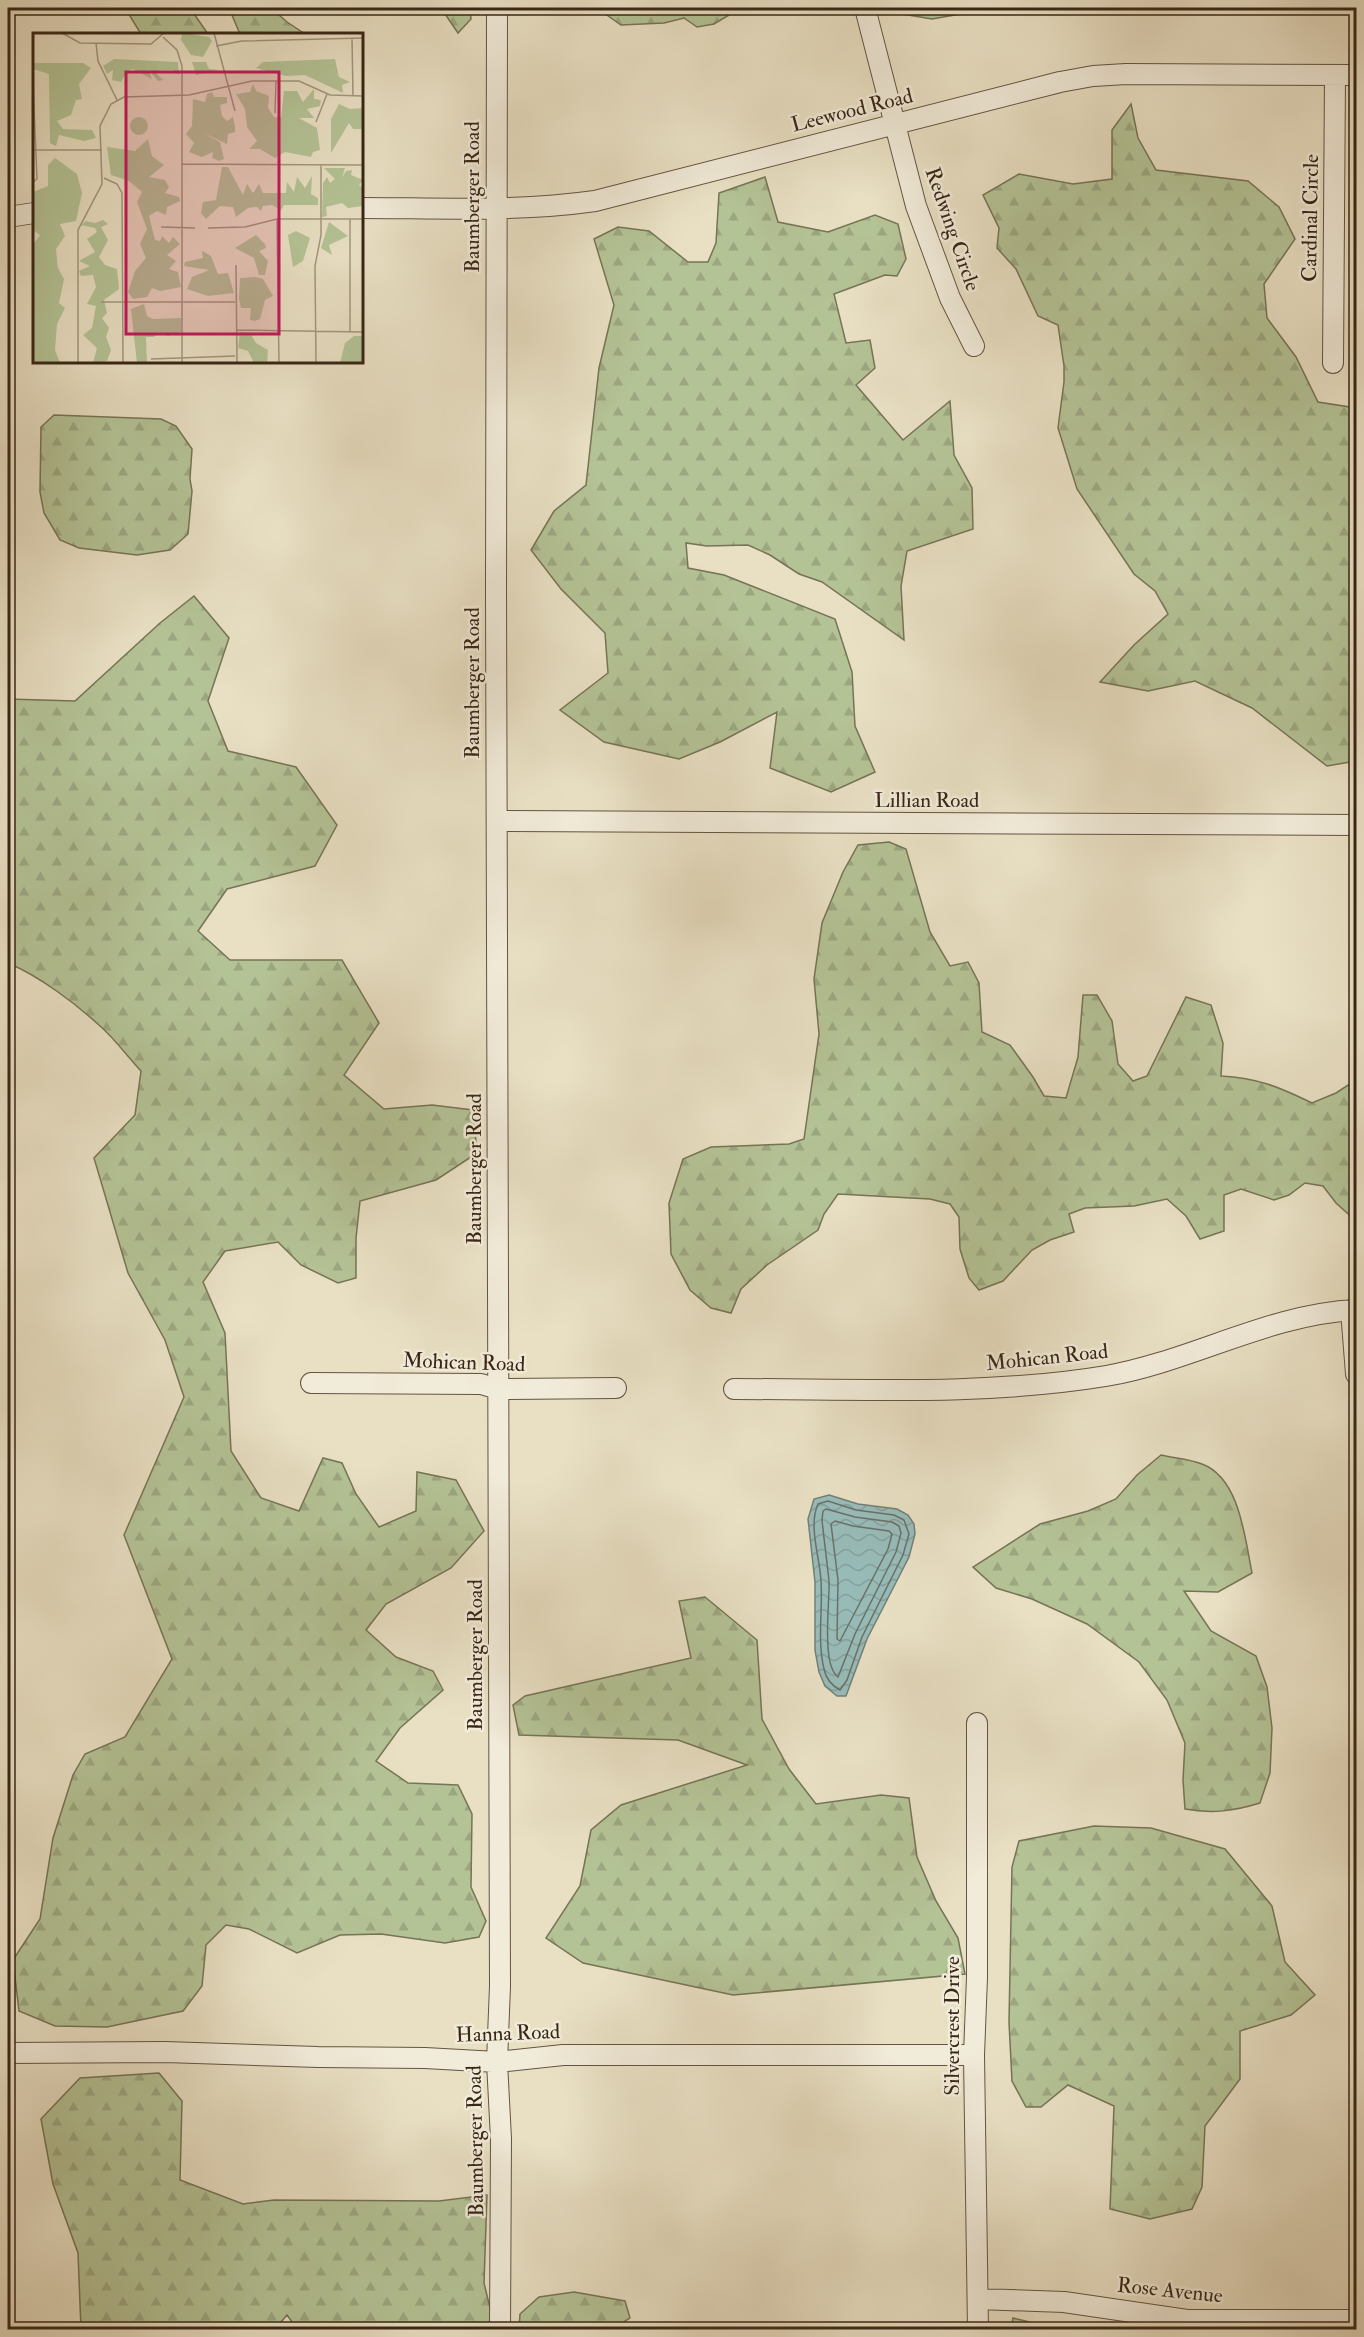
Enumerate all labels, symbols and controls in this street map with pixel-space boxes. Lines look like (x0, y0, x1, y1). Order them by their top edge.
inset map (33, 33, 363, 363)
street label: Leewood Road (788, 82, 916, 139)
street label: Baumberger Road (459, 121, 486, 273)
street label: Cardinal Circle (1296, 154, 1325, 282)
street label: Redwing Circle (919, 164, 986, 295)
street label: Baumberger Road (459, 607, 486, 759)
street label: Lillian Road (875, 787, 980, 814)
street label: Baumberger Road (461, 1093, 488, 1245)
street label: Mohican Road (985, 1338, 1110, 1377)
street label: Mohican Road (402, 1347, 526, 1378)
street label: Baumberger Road (462, 1579, 489, 1731)
street label: Silvercrest Drive (939, 1956, 966, 2096)
street label: Hanna Road (455, 2018, 561, 2049)
street label: Baumberger Road (461, 2064, 490, 2217)
street label: Rose Avenue (1116, 2272, 1224, 2309)

